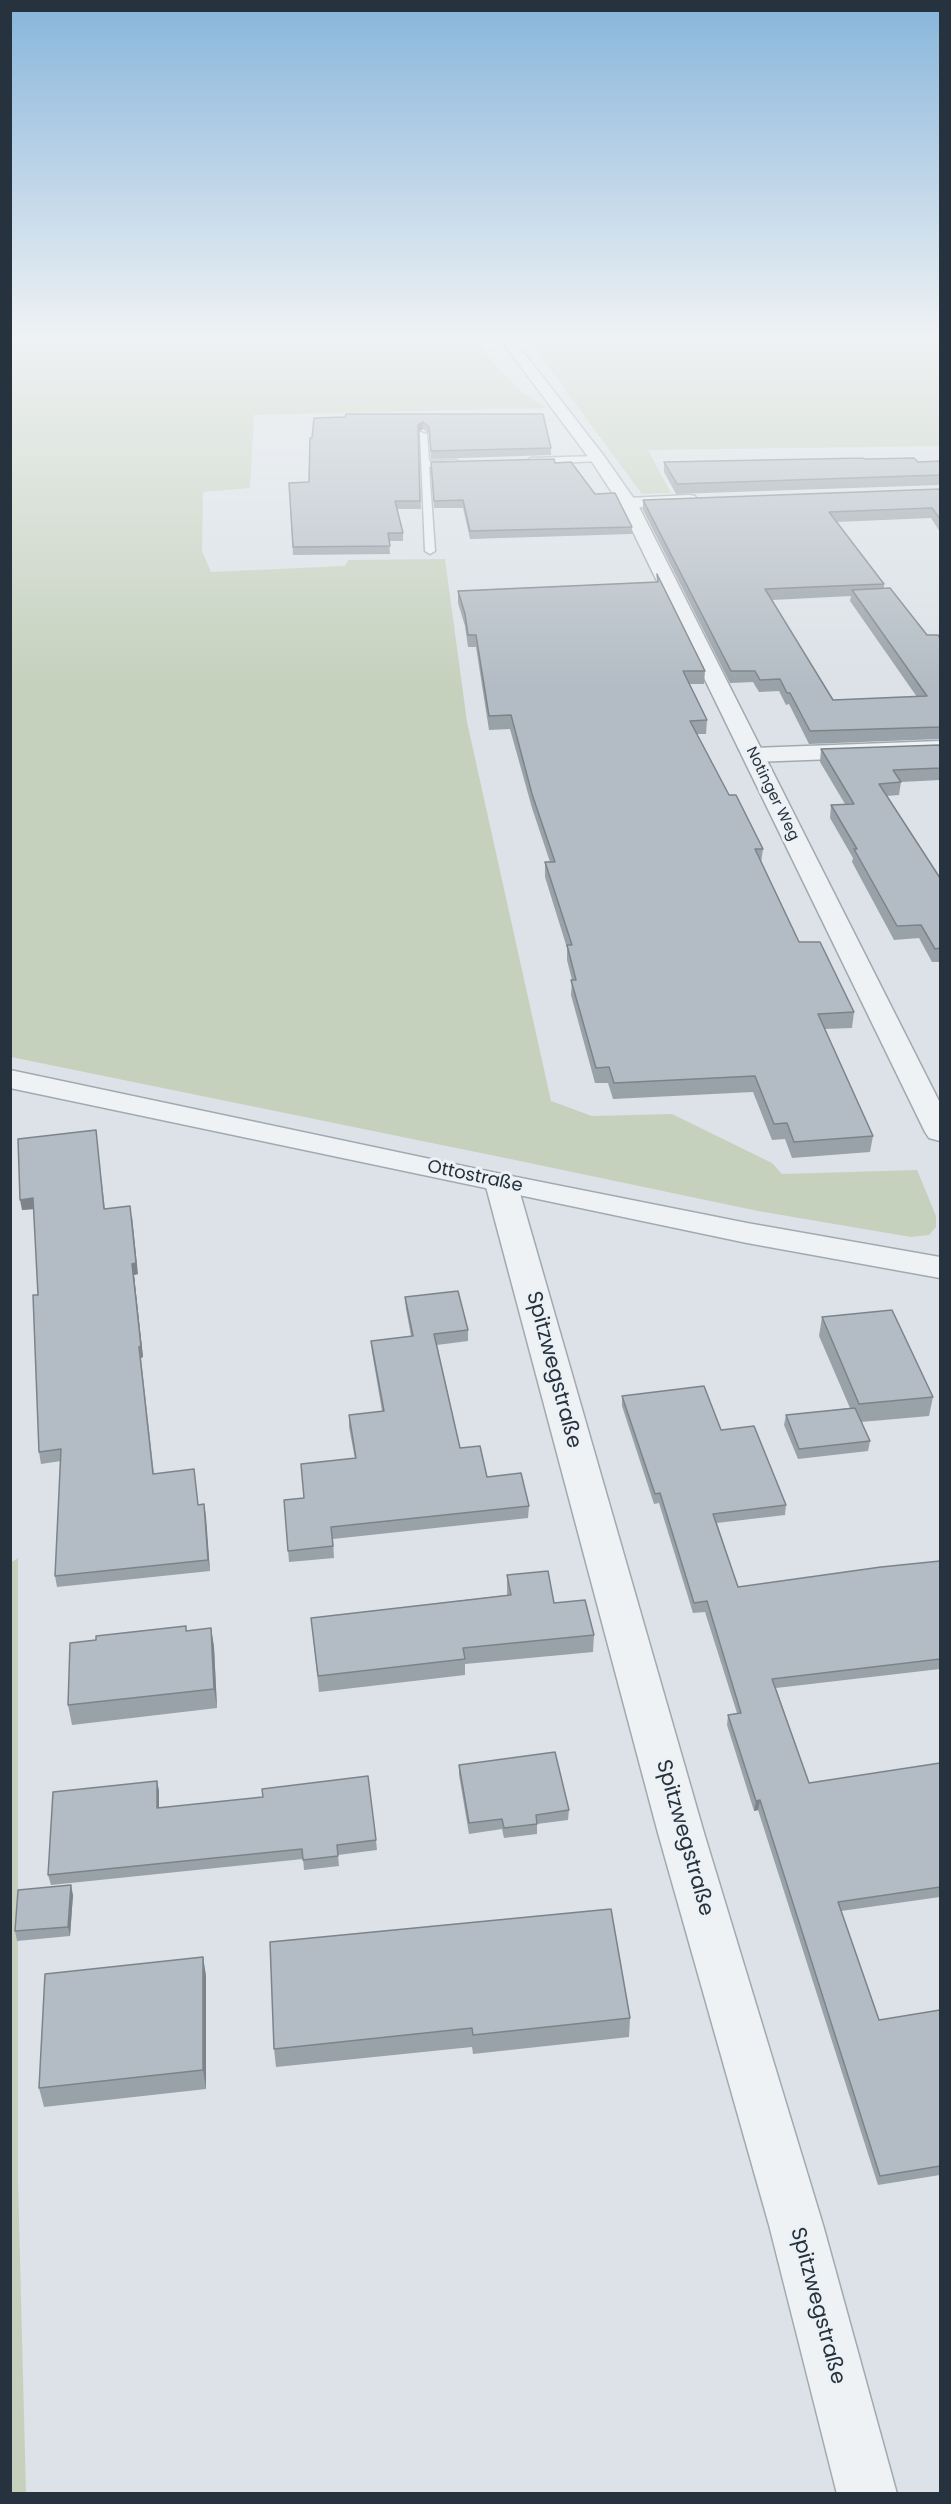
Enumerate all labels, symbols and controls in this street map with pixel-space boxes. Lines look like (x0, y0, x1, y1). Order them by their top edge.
street label: Notinger Weg (742, 744, 802, 844)
street label: Ottostraße (425, 1156, 525, 1198)
street label: Spitzwegstraße (520, 1289, 586, 1451)
street label: Spitzwegstraße (650, 1757, 718, 1919)
street label: Spitzwegstraße (784, 2225, 850, 2387)

